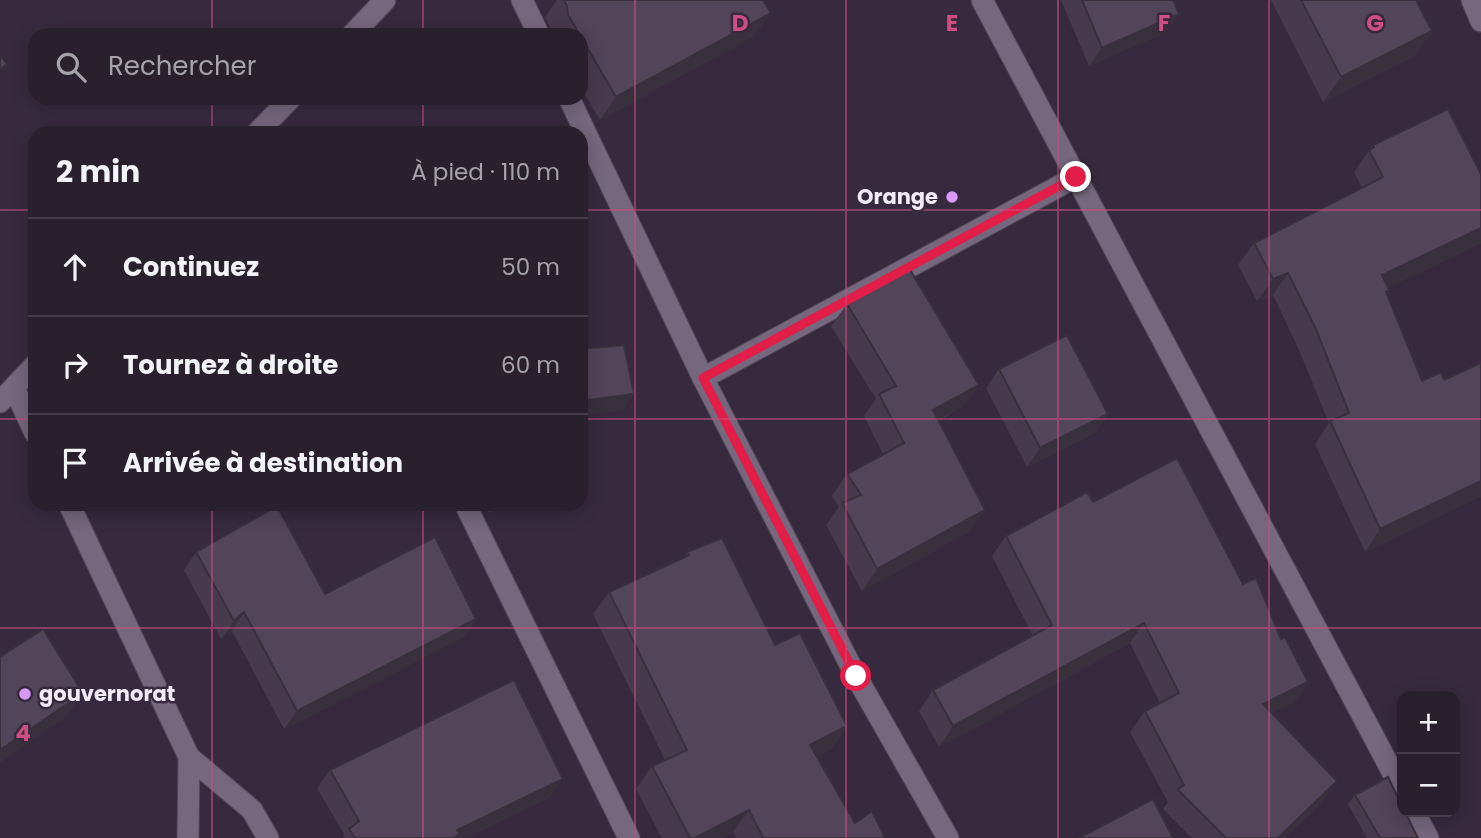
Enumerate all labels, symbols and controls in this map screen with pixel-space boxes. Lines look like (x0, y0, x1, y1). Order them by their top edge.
text: D (732, 7, 748, 39)
text: E (946, 7, 958, 39)
text: F (1158, 7, 1170, 39)
text: G (1366, 7, 1384, 39)
search box (28, 28, 588, 105)
icon: search (52, 48, 90, 86)
text: Rechercher (108, 48, 256, 84)
text: 2 min (56, 150, 140, 193)
text: À pied · 110 m (411, 156, 560, 188)
route end (1060, 161, 1091, 192)
place label: Orange (857, 182, 938, 211)
marker: Orange (944, 189, 960, 205)
icon: ahead (56, 248, 94, 286)
text: Continuez (123, 249, 259, 285)
text: 50 m (501, 251, 560, 283)
icon: right (56, 346, 94, 384)
text: Tournez à droite (123, 347, 338, 383)
text: 60 m (501, 349, 560, 381)
icon: arrive (56, 444, 94, 482)
text: Arrivée à destination (123, 445, 403, 481)
route start (840, 660, 871, 691)
place label: gouvernorat (39, 679, 175, 708)
marker: gouvernorat (17, 686, 33, 702)
map controls (1397, 691, 1460, 817)
button: + (1397, 691, 1460, 754)
text: 4 (15, 717, 31, 749)
button: − (1397, 754, 1460, 817)

